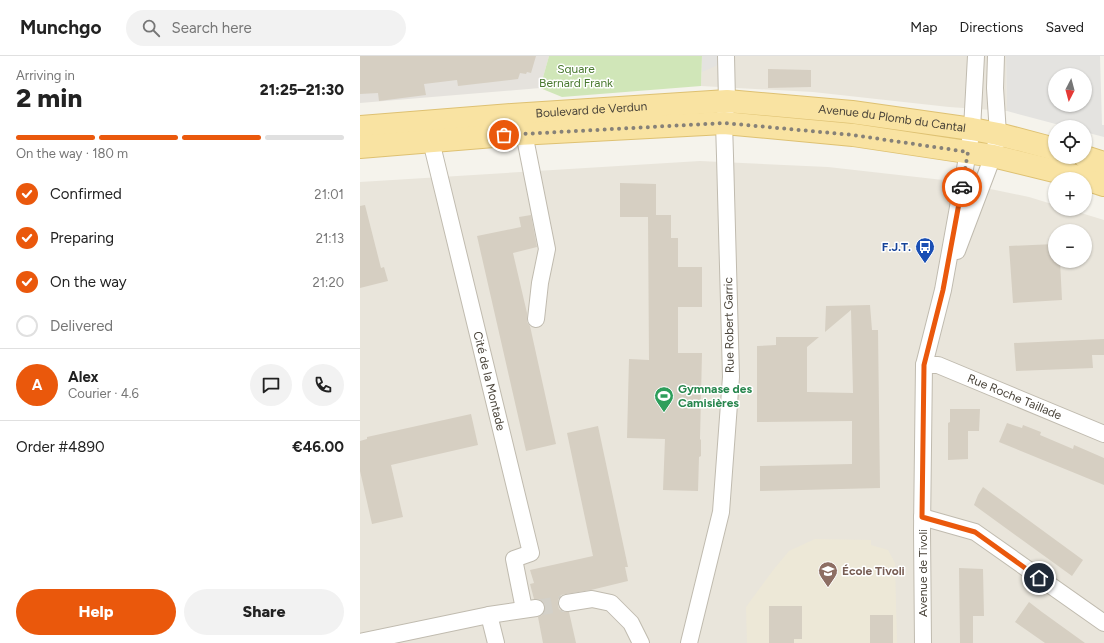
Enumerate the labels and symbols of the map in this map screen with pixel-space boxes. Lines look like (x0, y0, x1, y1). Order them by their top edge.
park label: Square Bernard Frank (539, 62, 613, 90)
north arrow (1048, 68, 1092, 112)
street label: Boulevard de Verdun (535, 99, 648, 120)
street label: Avenue du Plomb du Cantal (818, 102, 967, 135)
pin (487, 118, 521, 152)
courier (942, 167, 982, 207)
bus stop icon: F.J.T. (914, 236, 936, 264)
place label: F.J.T. (882, 240, 911, 254)
street label: Rue Robert Garric (721, 276, 737, 373)
street label: Cité de la Montade (470, 330, 508, 433)
street label: Rue Roche Taillade (965, 371, 1064, 423)
place label: Gymnase des Camisières (678, 382, 752, 410)
sports icon: Gymnase des Camisières (653, 385, 675, 413)
street label: Avenue de Tivoli (916, 529, 930, 617)
school or university icon: École Tivoli (817, 560, 839, 588)
pin (1022, 561, 1056, 595)
place label: École Tivoli (842, 564, 905, 578)

